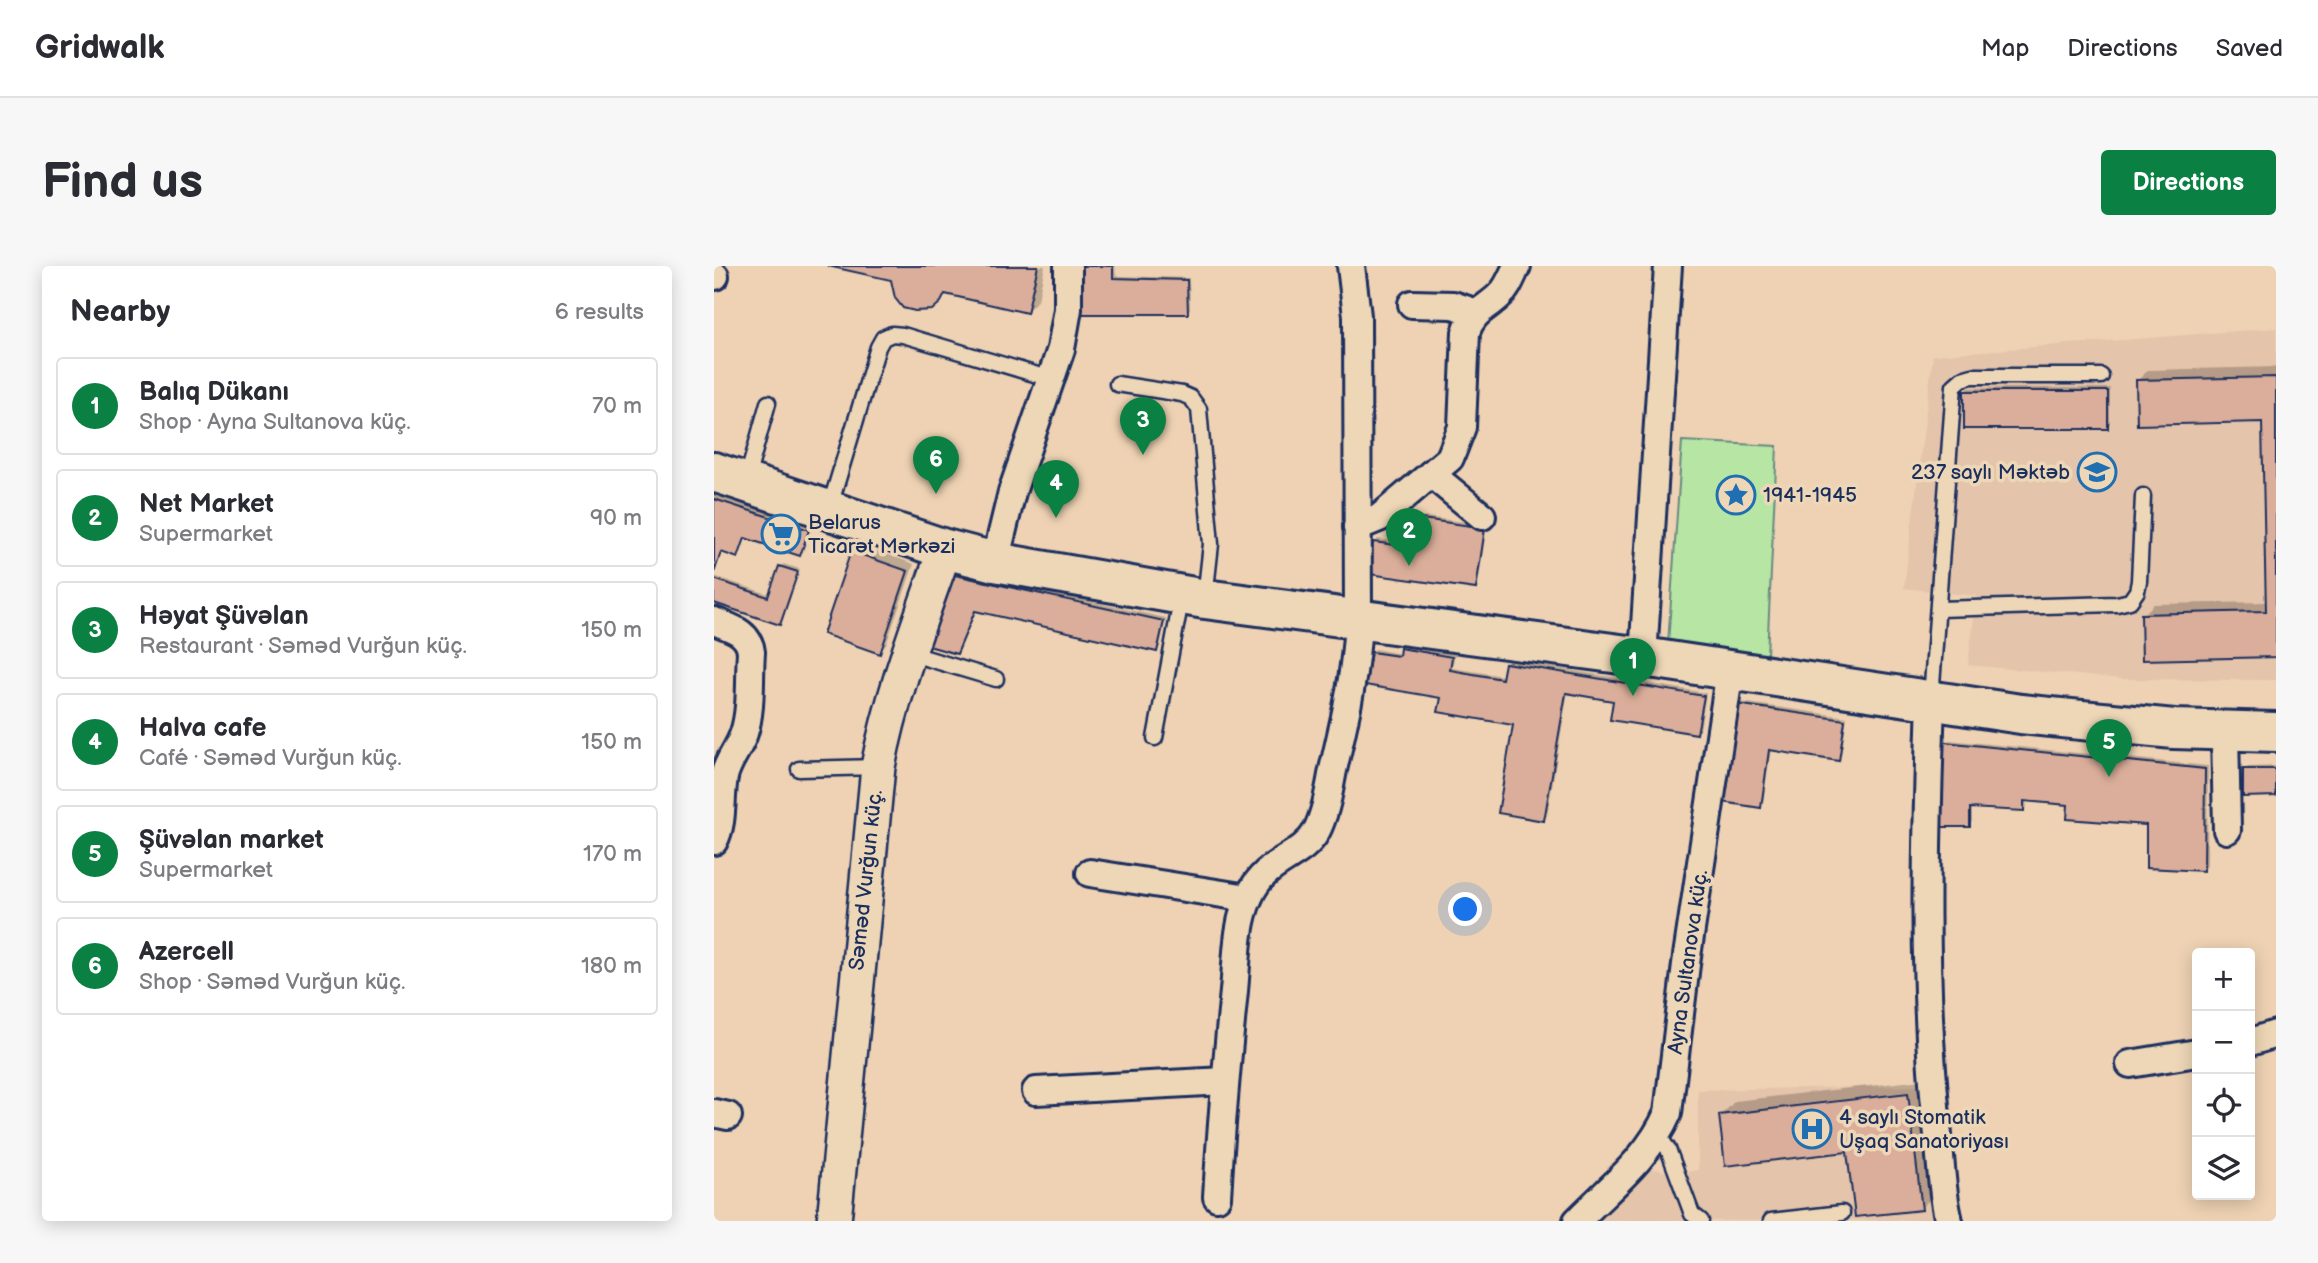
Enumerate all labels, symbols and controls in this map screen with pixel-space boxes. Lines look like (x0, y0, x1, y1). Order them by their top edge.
text: Gridwalk (35, 28, 165, 68)
text: Map (1981, 34, 2029, 63)
text: Directions (2067, 34, 2178, 63)
text: Saved (2216, 34, 2283, 63)
button: Directions (2101, 150, 2276, 215)
text: Find us (42, 153, 203, 212)
text: Nearby (70, 294, 170, 330)
text: 6 results (555, 298, 644, 326)
text: Balıq Dükanı (139, 377, 289, 408)
text: 1 (90, 392, 100, 420)
text: 70 m (592, 392, 642, 420)
pin: 3 (1120, 397, 1166, 455)
text: Shop · Ayna Sultanova küç. (139, 408, 411, 436)
pin: 6 (913, 436, 959, 494)
school or university icon: 237 saylı Məktəb (2076, 451, 2118, 493)
pin: 4 (1033, 460, 1079, 518)
place label: 237 saylı Məktəb (1911, 460, 2070, 485)
place icon: 1941-1945 (1715, 474, 1757, 516)
place label: 1941-1945 (1763, 483, 1857, 508)
text: Net Market (139, 489, 274, 520)
text: 2 (88, 504, 102, 532)
text: 90 m (590, 504, 642, 532)
pin: 2 (1386, 508, 1432, 566)
place label: Belarus Ticarət Mərkəzi (808, 510, 955, 559)
supermarket icon: Belarus Ticarət Mərkəzi (760, 513, 802, 555)
text: Supermarket (139, 520, 273, 548)
text: Həyat Şüvəlan (139, 601, 309, 632)
text: 3 (88, 616, 102, 644)
text: 150 m (581, 616, 642, 644)
text: Restaurant · Səməd Vurğun küç. (139, 632, 467, 660)
pin: 1 (1610, 638, 1656, 696)
text: Halva cafe (139, 713, 267, 744)
pin: 5 (2086, 719, 2132, 777)
text: 4 (88, 728, 102, 756)
text: 150 m (581, 728, 642, 756)
text: Café · Səməd Vurğun küç. (139, 744, 402, 772)
street label: Səməd Vurğun küç. (844, 788, 888, 972)
text: Şüvəlan market (139, 825, 324, 856)
text: 5 (88, 840, 102, 868)
text: 170 m (583, 840, 642, 868)
text: Supermarket (139, 856, 273, 884)
street label: Ayna Sultanova küç. (1663, 868, 1713, 1056)
your location (1448, 892, 1482, 926)
text: Azercell (139, 937, 234, 968)
map controls (2192, 948, 2255, 1200)
button: + (2192, 948, 2255, 1011)
text: 6 (88, 952, 102, 980)
text: 180 m (581, 952, 642, 980)
text: Shop · Səməd Vurğun küç. (139, 968, 405, 996)
button: − (2192, 1011, 2255, 1074)
button: locate (2192, 1074, 2255, 1137)
place label: 4 saylı Stomatik Uşaq Sanatoriyası (1839, 1105, 2009, 1154)
hospital icon: 4 saylı Stomatik Uşaq Sanatoriyası (1791, 1108, 1833, 1150)
button: layers (2192, 1137, 2255, 1200)

